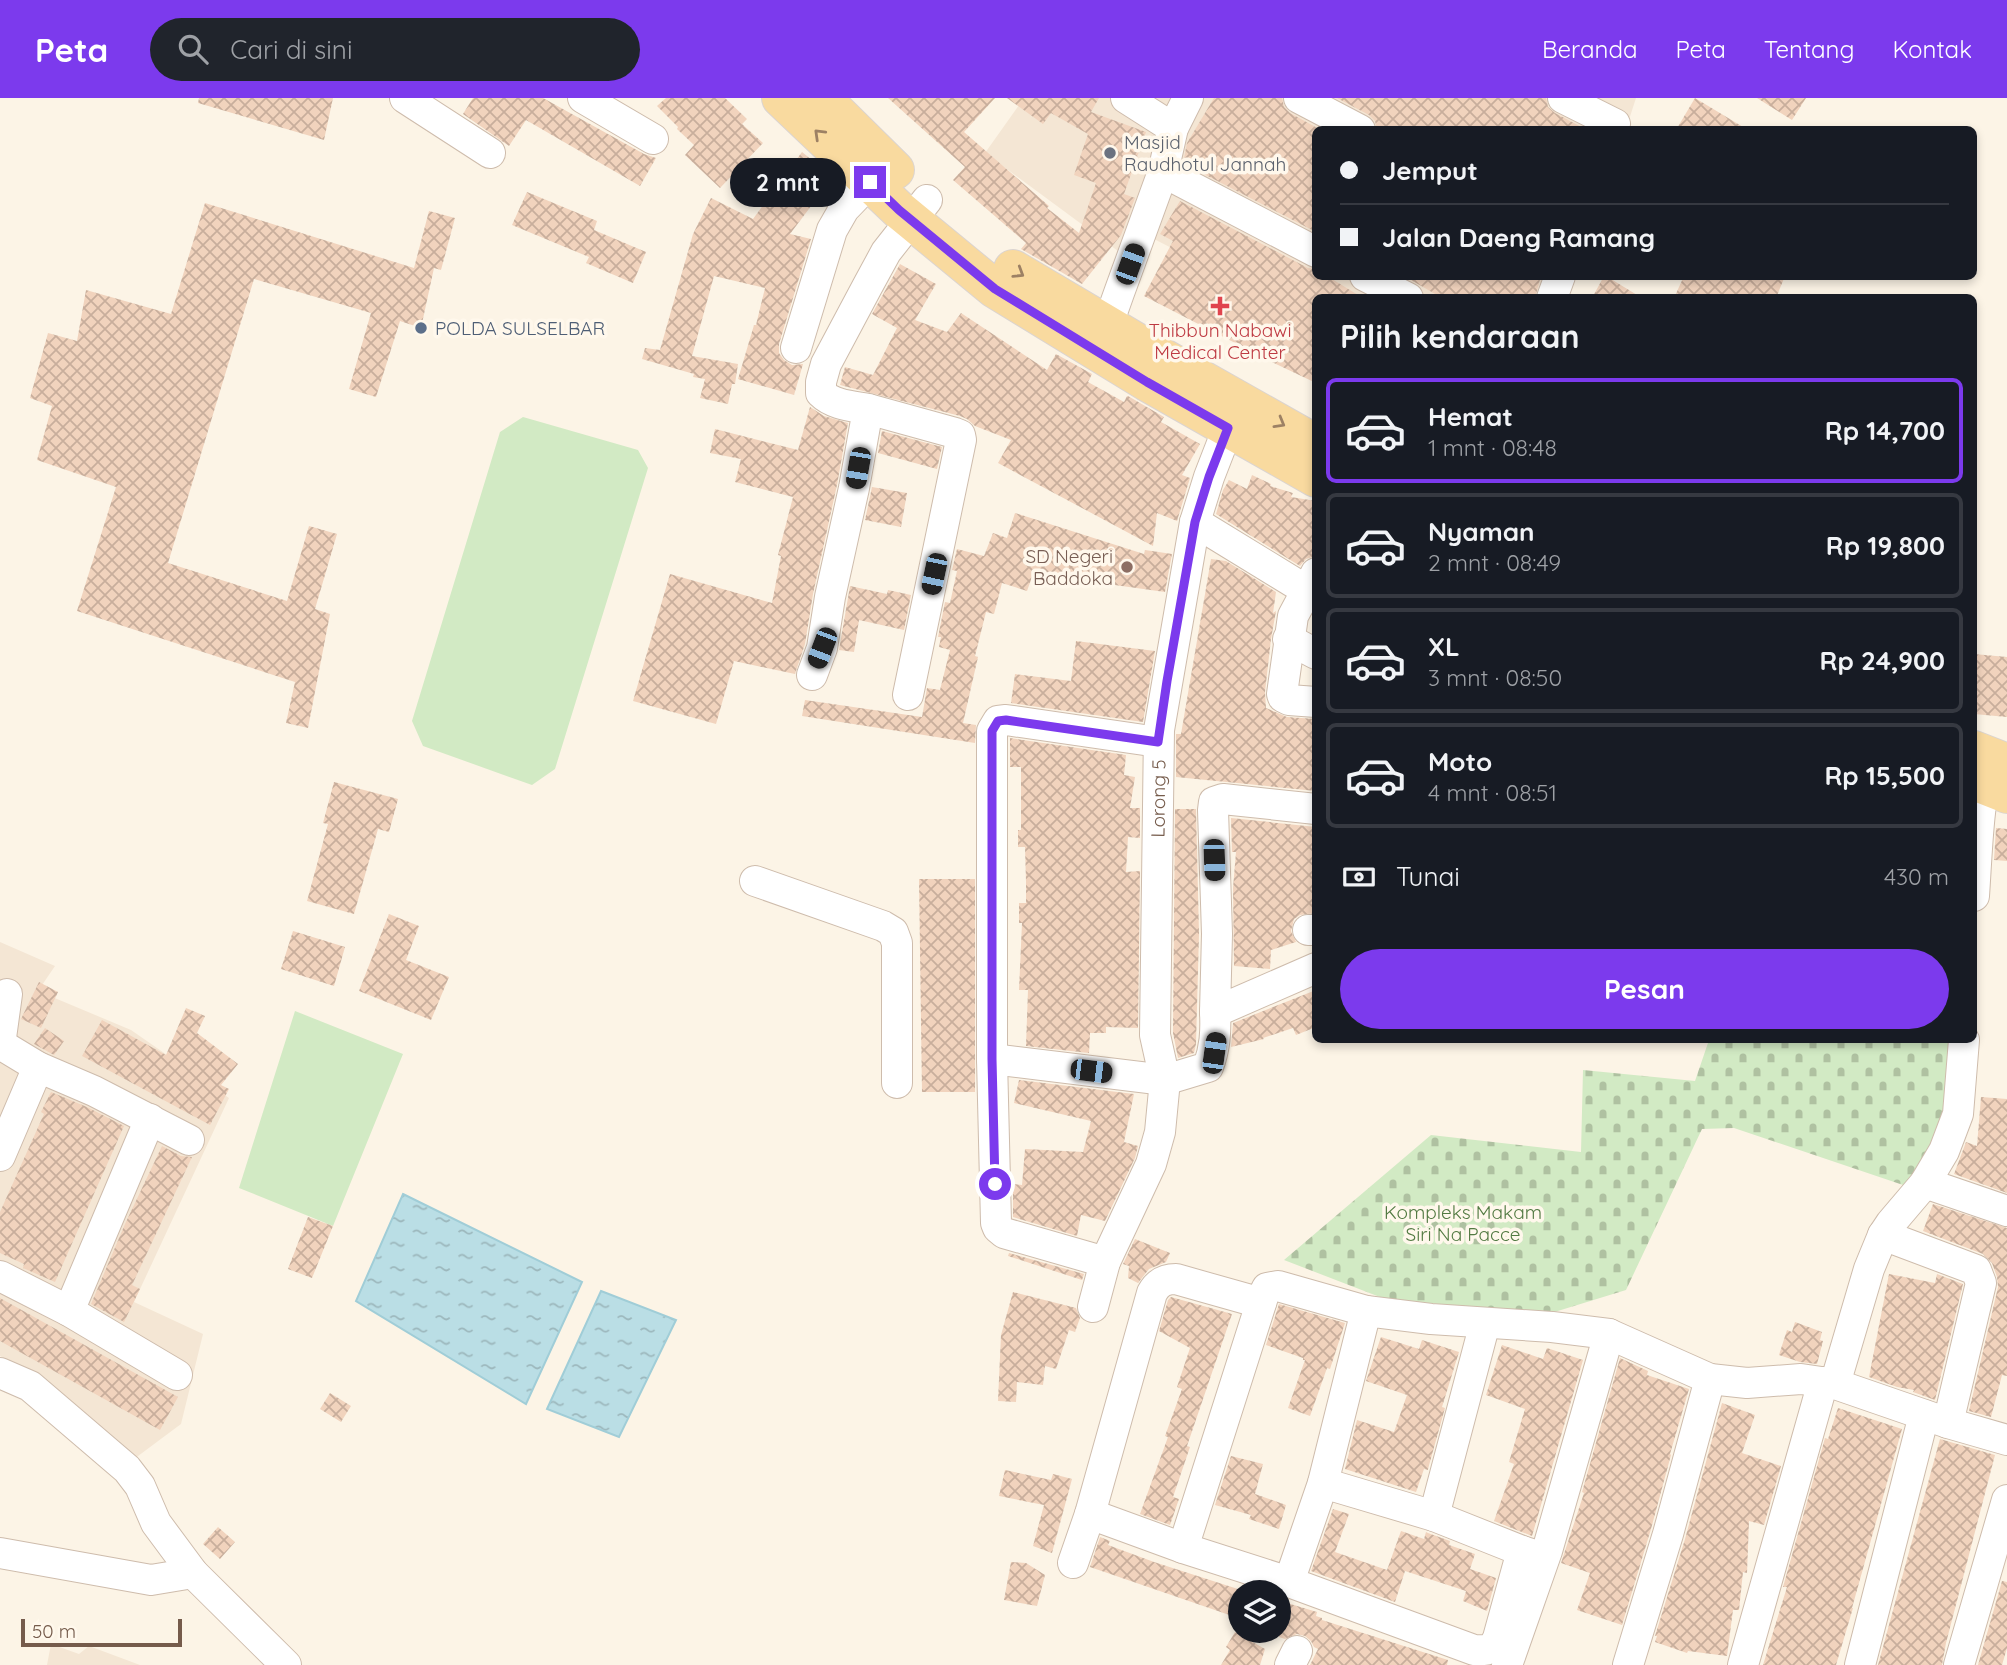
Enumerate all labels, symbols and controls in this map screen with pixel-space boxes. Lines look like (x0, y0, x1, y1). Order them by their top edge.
search box (150, 18, 640, 81)
text: Peta (35, 29, 108, 70)
icon: search (174, 30, 212, 68)
text: Cari di sini (230, 33, 352, 66)
text: Beranda (1542, 34, 1638, 64)
text: Peta (1676, 34, 1726, 64)
text: Tentang (1764, 34, 1854, 64)
text: Kontak (1892, 34, 1972, 64)
one-way arrow (814, 129, 827, 142)
place label: Masjid Raudhotul Jannah (1124, 130, 1286, 176)
marker: Masjid Raudhotul Jannah (1102, 145, 1118, 161)
text: Jemput (1382, 154, 1478, 187)
callout: 2 mnt (730, 158, 846, 206)
route end (854, 166, 886, 198)
text: 2 mnt (756, 168, 820, 197)
text: Jalan Daeng Ramang (1382, 221, 1655, 254)
car (1113, 241, 1148, 287)
one-way arrow (1012, 264, 1025, 277)
marker: Thibbun Nabawi Medical Center (1210, 296, 1230, 316)
place label: POLDA SULSELBAR (435, 316, 605, 340)
text: Pilih kendaraan (1340, 316, 1580, 356)
place label: Thibbun Nabawi Medical Center (1149, 318, 1291, 364)
marker: POLDA SULSELBAR (413, 320, 429, 336)
icon: car (1344, 399, 1407, 462)
text: Hemat (1428, 400, 1513, 433)
text: Rp 14,700 (1825, 414, 1945, 447)
one-way arrow (1272, 415, 1285, 428)
text: 1 mnt · 08:48 (1428, 433, 1557, 462)
car (845, 445, 872, 491)
icon: car (1344, 514, 1407, 577)
text: Nyaman (1428, 515, 1535, 548)
text: Rp 19,800 (1826, 529, 1945, 562)
place label: SD Negeri Baddoka (1025, 544, 1113, 590)
text: 2 mnt · 08:49 (1428, 548, 1561, 577)
car (920, 551, 949, 597)
marker: SD Negeri Baddoka (1119, 559, 1135, 575)
car (805, 625, 840, 671)
icon: car (1344, 629, 1407, 692)
text: XL (1428, 630, 1460, 663)
text: Rp 24,900 (1820, 644, 1945, 677)
text: 3 mnt · 08:50 (1428, 663, 1562, 692)
icon: car (1344, 744, 1407, 807)
text: Moto (1428, 745, 1492, 778)
street label: Lorong 5 (1146, 759, 1171, 838)
text: Rp 15,500 (1824, 759, 1945, 792)
text: 4 mnt · 08:51 (1428, 778, 1557, 807)
car (1203, 839, 1226, 881)
icon: cash (1340, 858, 1378, 896)
text: Tunai (1396, 860, 1460, 893)
text: 430 m (1884, 862, 1949, 891)
button: Pesan (1340, 949, 1949, 1029)
car (1201, 1031, 1228, 1075)
car (1069, 1058, 1114, 1084)
route start (979, 1168, 1011, 1200)
park label: Kompleks Makam Siri Na Pacce (1384, 1200, 1542, 1246)
map controls (1228, 1580, 1291, 1643)
button: layers (1228, 1580, 1291, 1643)
scale bar (21, 1616, 182, 1648)
text: 50 m (32, 1619, 76, 1643)

